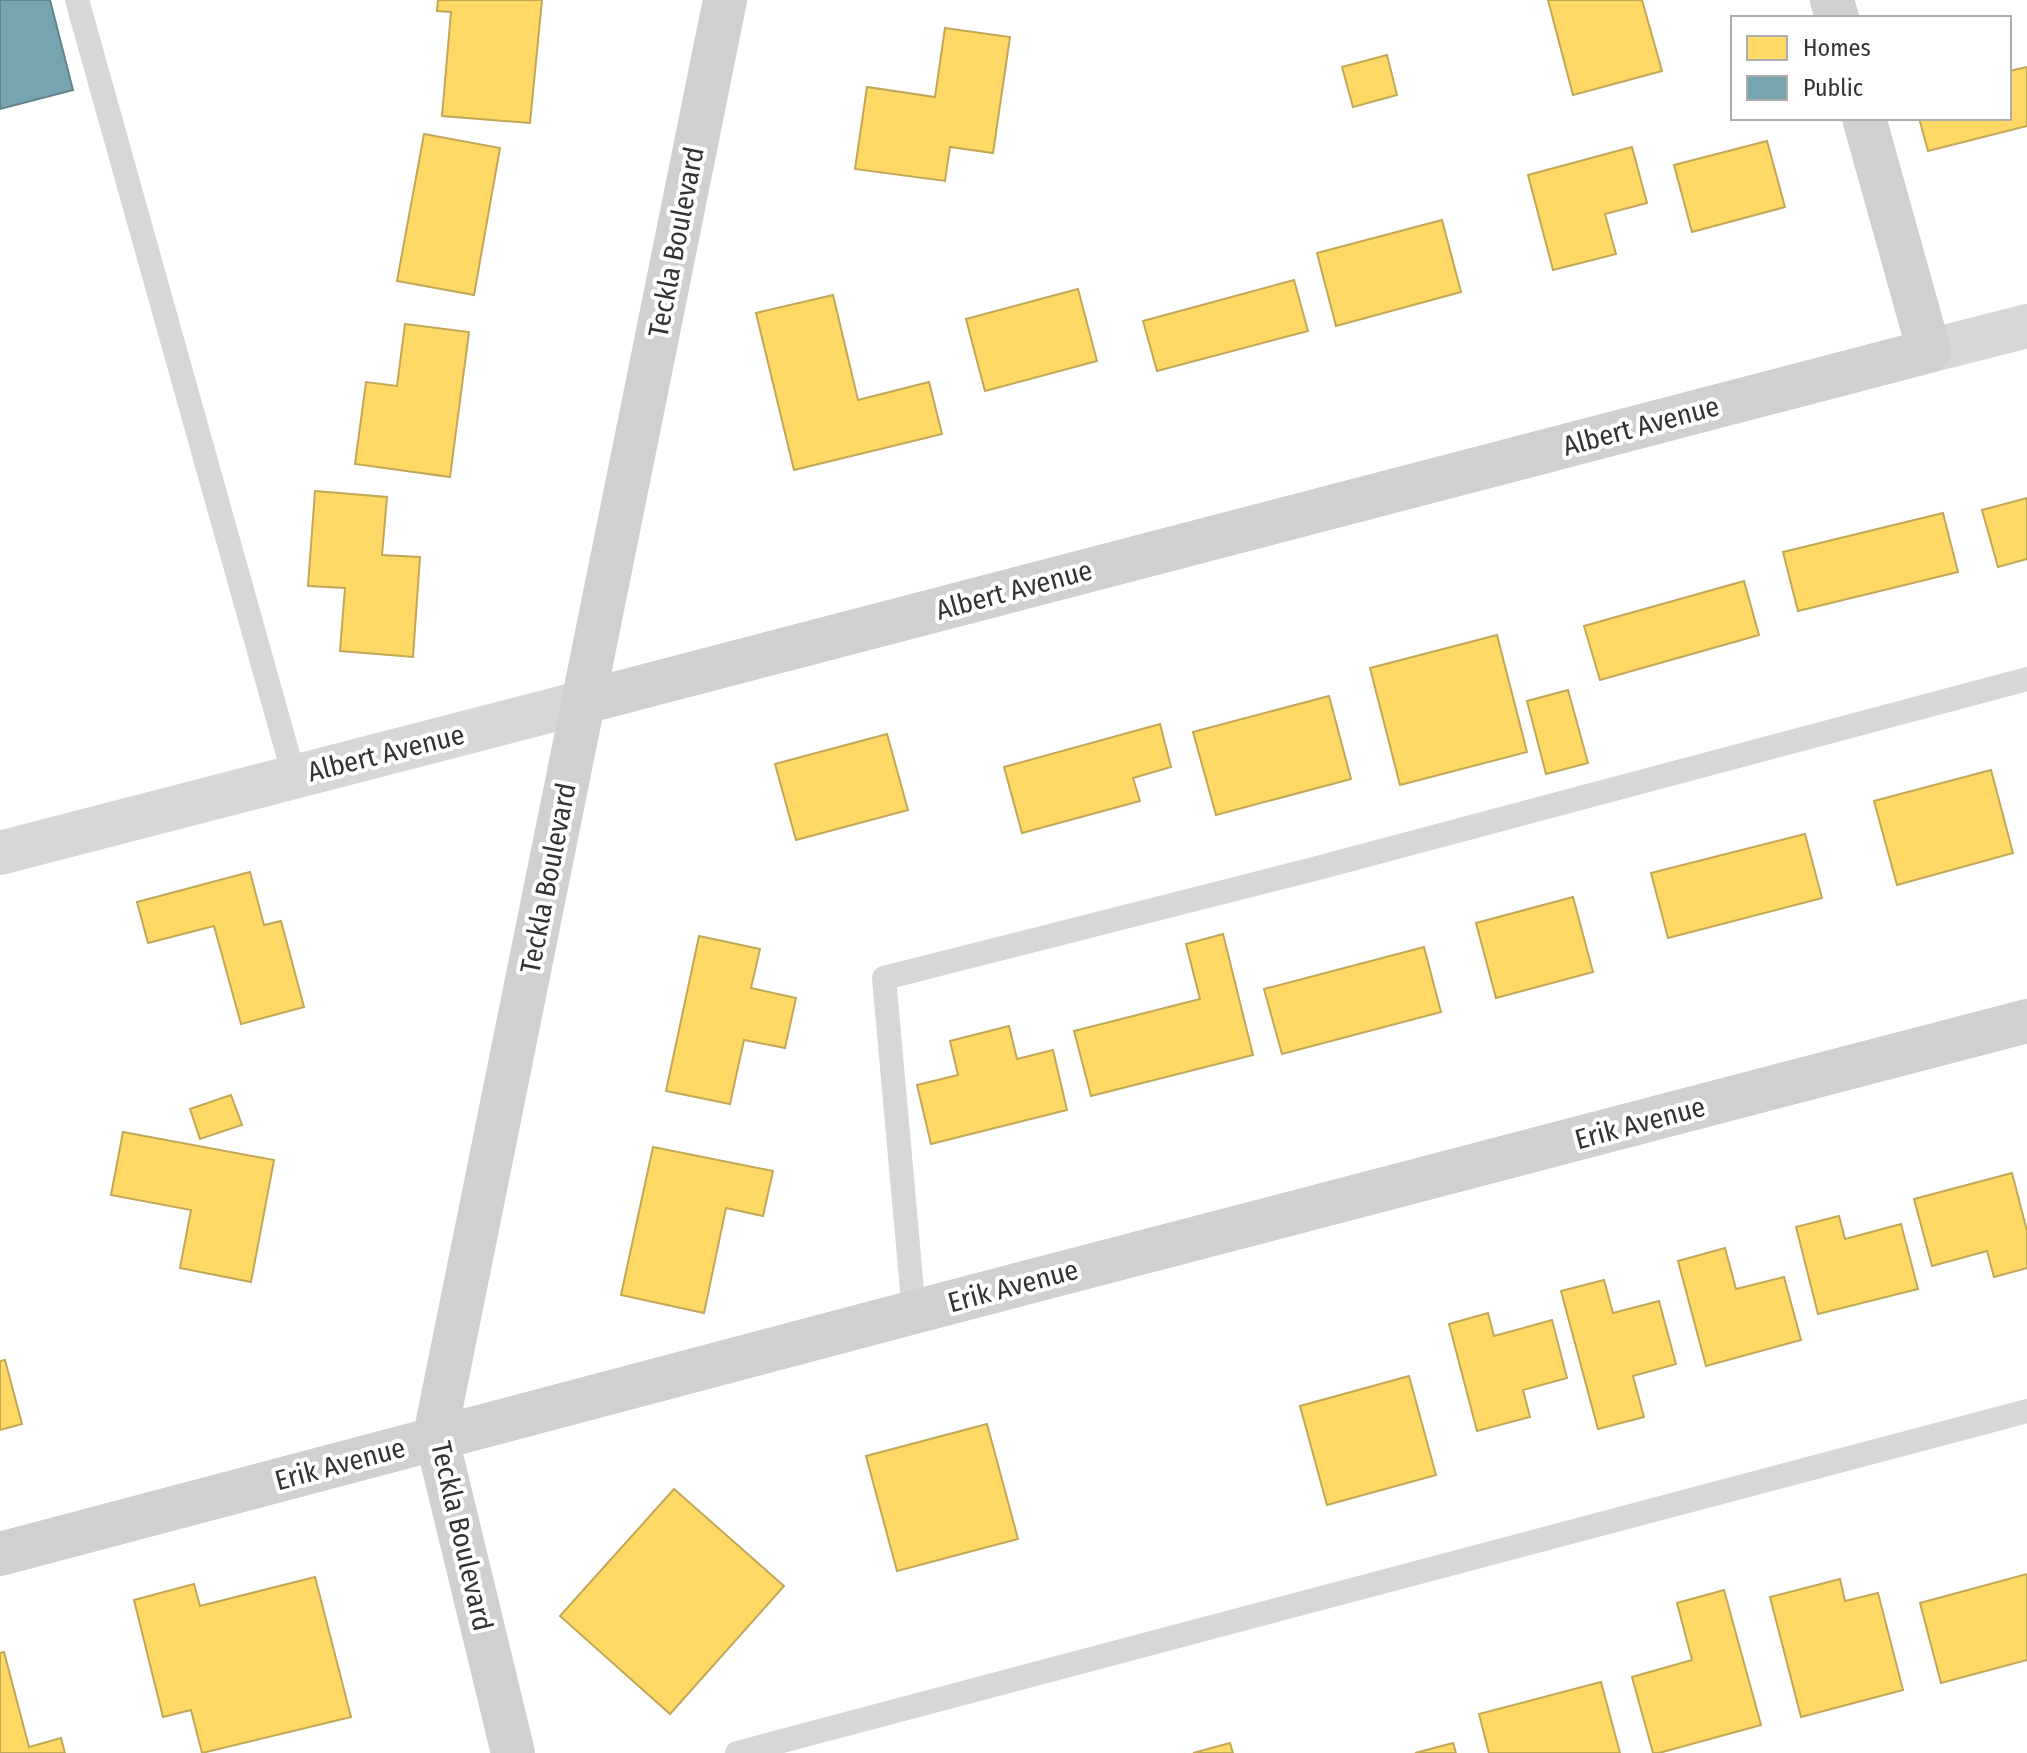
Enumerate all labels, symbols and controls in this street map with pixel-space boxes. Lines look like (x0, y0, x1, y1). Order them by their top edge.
legend (1731, 16, 2011, 120)
text: Homes (1803, 34, 1871, 62)
text: Public (1803, 74, 1863, 102)
street label: Teckla Boulevard (641, 144, 711, 340)
street label: Albert Avenue (1559, 389, 1723, 463)
street label: Albert Avenue (932, 553, 1096, 627)
street label: Albert Avenue (304, 718, 468, 788)
street label: Teckla Boulevard (513, 780, 583, 976)
street label: Erik Avenue (1571, 1090, 1709, 1156)
street label: Erik Avenue (944, 1253, 1082, 1319)
street label: Erik Avenue (271, 1431, 409, 1497)
street label: Teckla Boulevard (424, 1438, 500, 1634)

